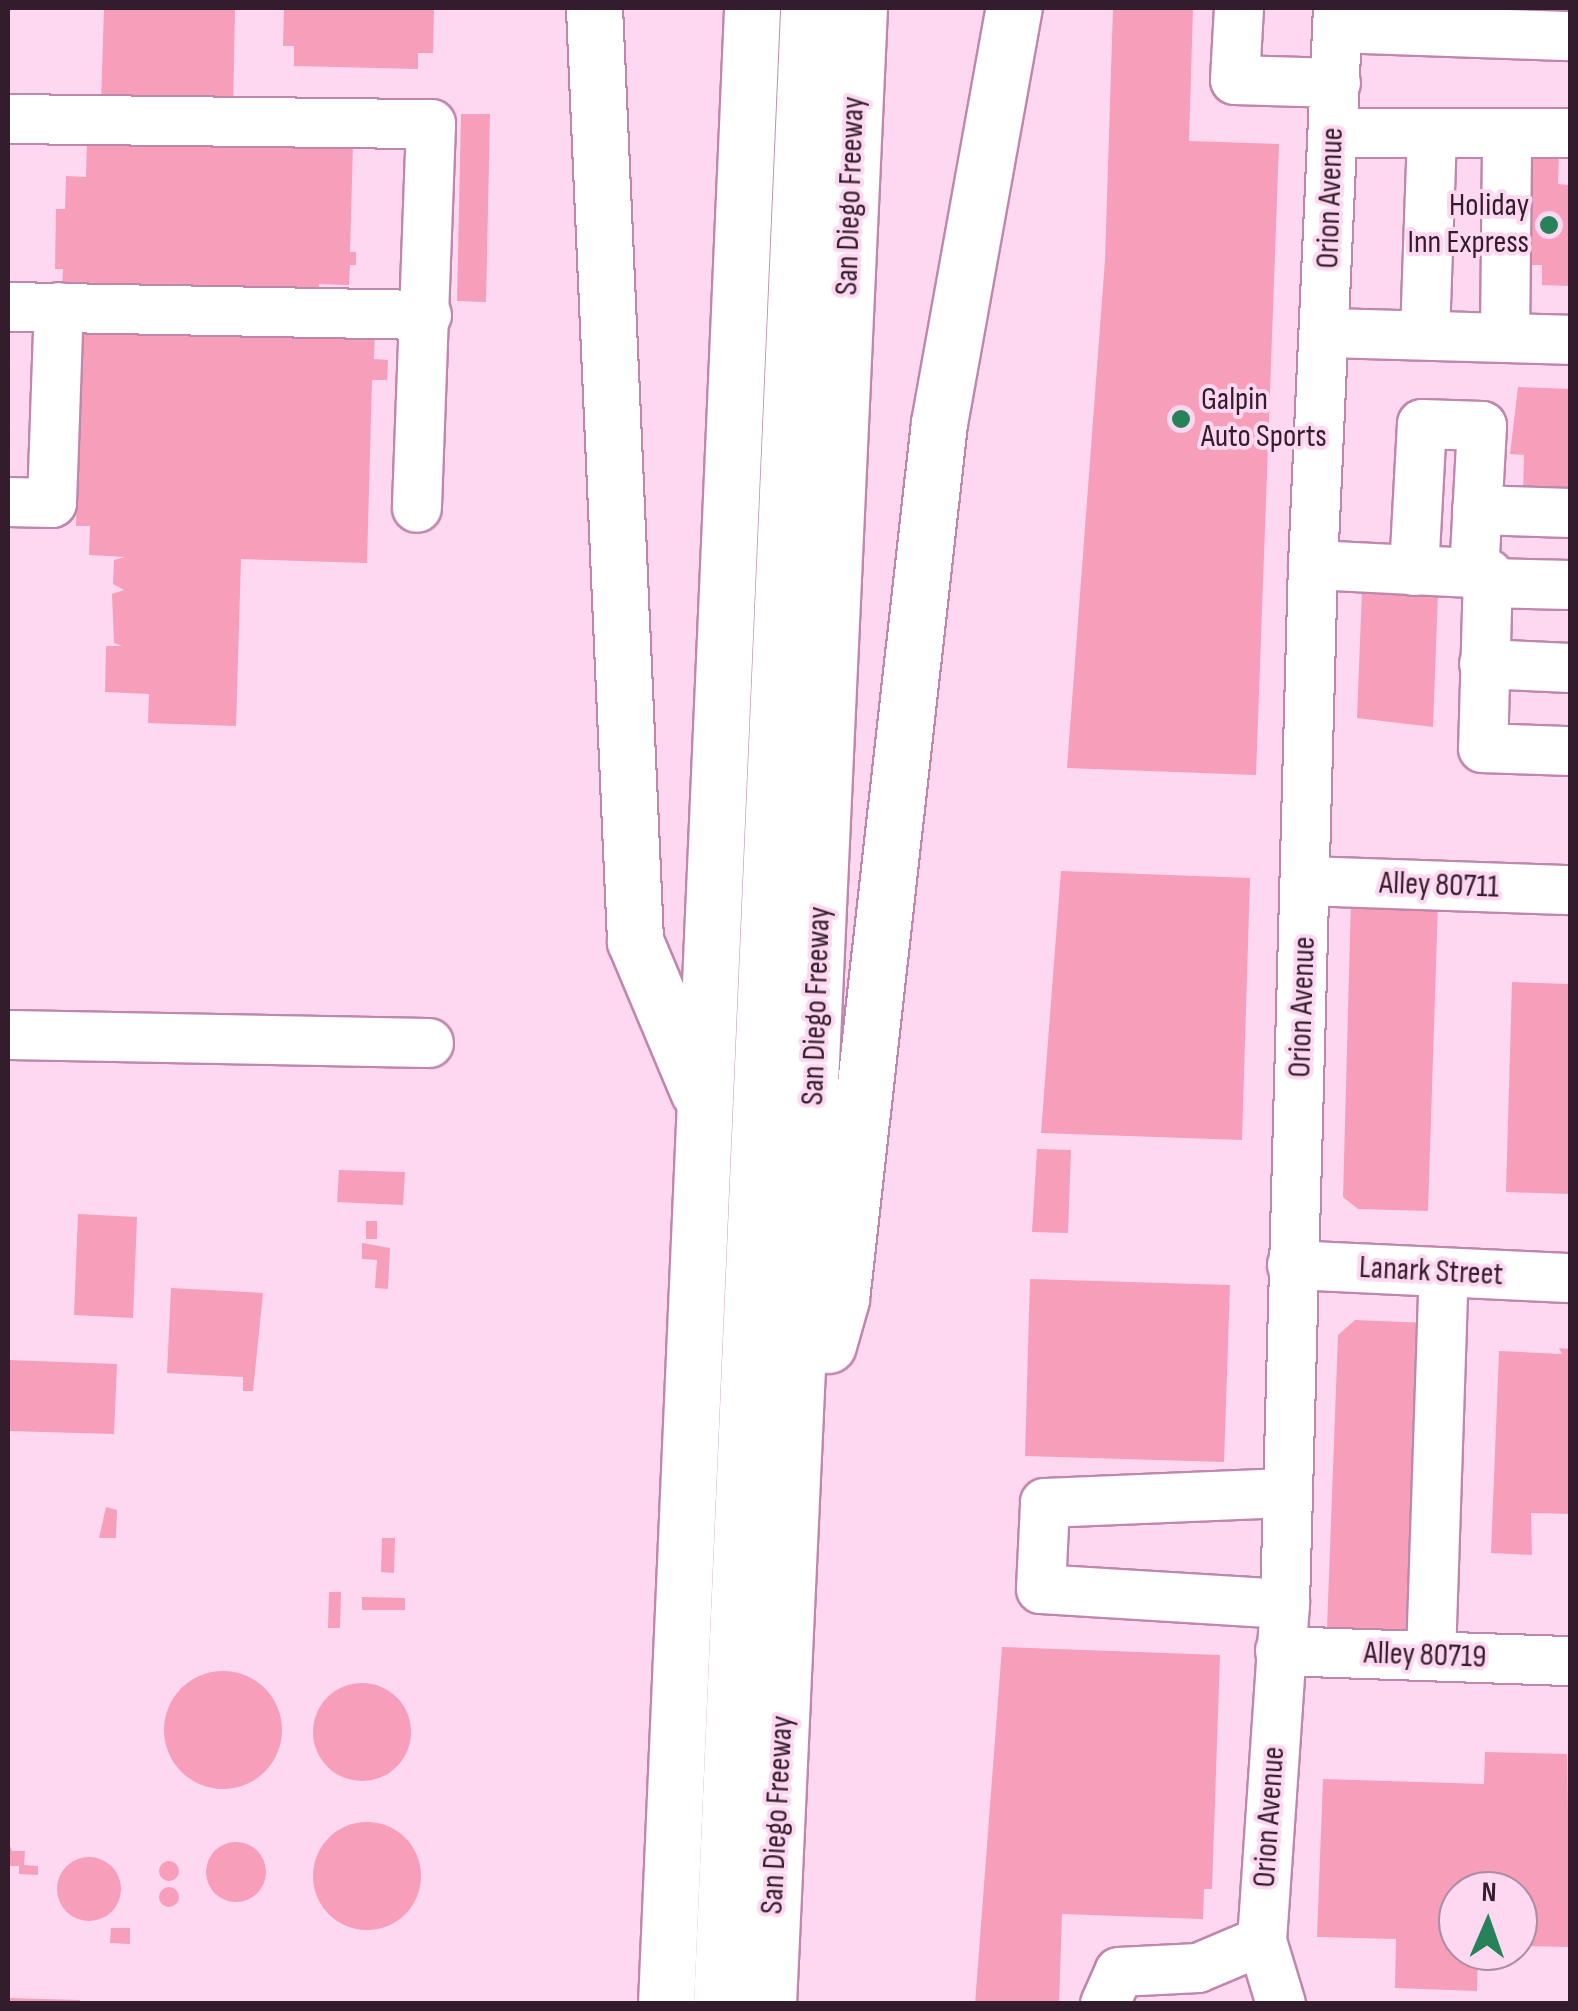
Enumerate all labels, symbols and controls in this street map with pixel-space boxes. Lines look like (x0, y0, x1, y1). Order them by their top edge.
street label: San Diego Freeway (828, 96, 874, 296)
street label: Orion Avenue (1309, 127, 1353, 269)
place label: Holiday Inn Express (1407, 188, 1529, 263)
marker: Holiday Inn Express (1538, 214, 1560, 236)
place label: Galpin Auto Sports (1201, 382, 1327, 457)
marker: Galpin Auto Sports (1170, 408, 1192, 430)
street label: Alley 80711 (1379, 865, 1499, 907)
street label: San Diego Freeway (794, 906, 840, 1106)
street label: Orion Avenue (1281, 936, 1325, 1078)
street label: Lanark Street (1358, 1249, 1504, 1295)
street label: Alley 80719 (1363, 1635, 1487, 1677)
street label: San Diego Freeway (754, 1715, 802, 1915)
street label: Orion Avenue (1246, 1745, 1294, 1889)
north arrow (1438, 1871, 1538, 1971)
text: N (1481, 1876, 1497, 1909)

